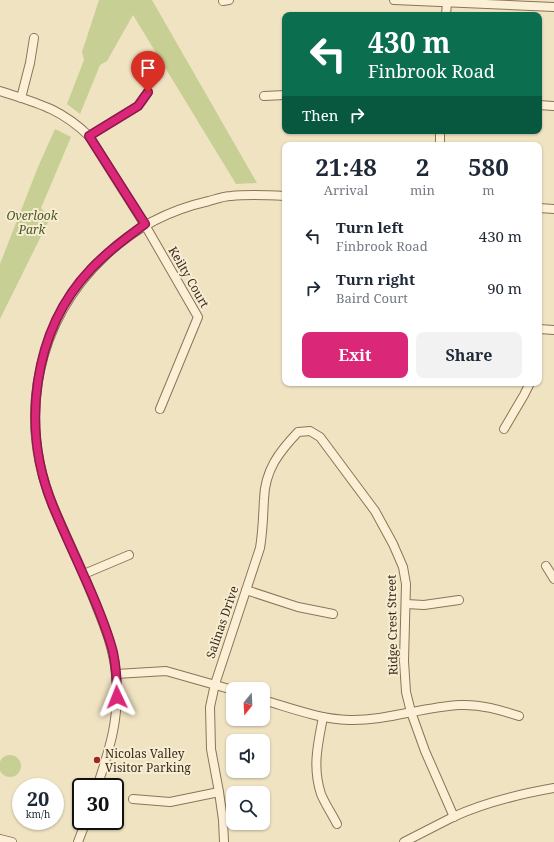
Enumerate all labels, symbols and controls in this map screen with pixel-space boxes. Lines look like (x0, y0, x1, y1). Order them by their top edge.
text: 430 m (368, 23, 450, 61)
icon: left (302, 28, 354, 80)
pin (131, 51, 165, 92)
icon: arrive (137, 57, 159, 79)
text: Finbrook Road (368, 59, 495, 83)
icon: right (346, 104, 368, 126)
text: Then (302, 105, 338, 125)
text: 21:48 (315, 150, 377, 183)
text: 2 (416, 150, 429, 183)
text: 580 (468, 150, 509, 183)
text: Arrival (324, 181, 368, 199)
text: min (410, 181, 435, 199)
text: m (482, 181, 495, 199)
park label: Overlook Park (6, 207, 59, 238)
text: Turn left (336, 217, 404, 237)
icon: left (302, 225, 324, 247)
text: 430 m (479, 226, 522, 246)
text: Finbrook Road (336, 237, 428, 255)
street label: Keilty Court (165, 243, 213, 311)
text: Turn right (336, 269, 415, 289)
icon: right (302, 277, 324, 299)
text: 90 m (487, 278, 522, 298)
text: Baird Court (336, 289, 408, 307)
button: Exit (302, 332, 408, 378)
button: Share (416, 332, 522, 378)
street label: Ridge Crest Street (383, 574, 401, 676)
street label: Salinas Drive (202, 584, 242, 660)
position arrow (96, 676, 138, 718)
north arrow (226, 682, 270, 726)
map controls (226, 682, 270, 830)
button: sound (226, 734, 270, 778)
place label: Nicolas Valley Visitor Parking (105, 745, 191, 776)
marker: Nicolas Valley Visitor Parking (92, 755, 102, 765)
speed limit sign: 30 (72, 778, 124, 830)
text: 20 (27, 785, 49, 812)
button: search (226, 786, 270, 830)
text: km/h (26, 807, 50, 821)

